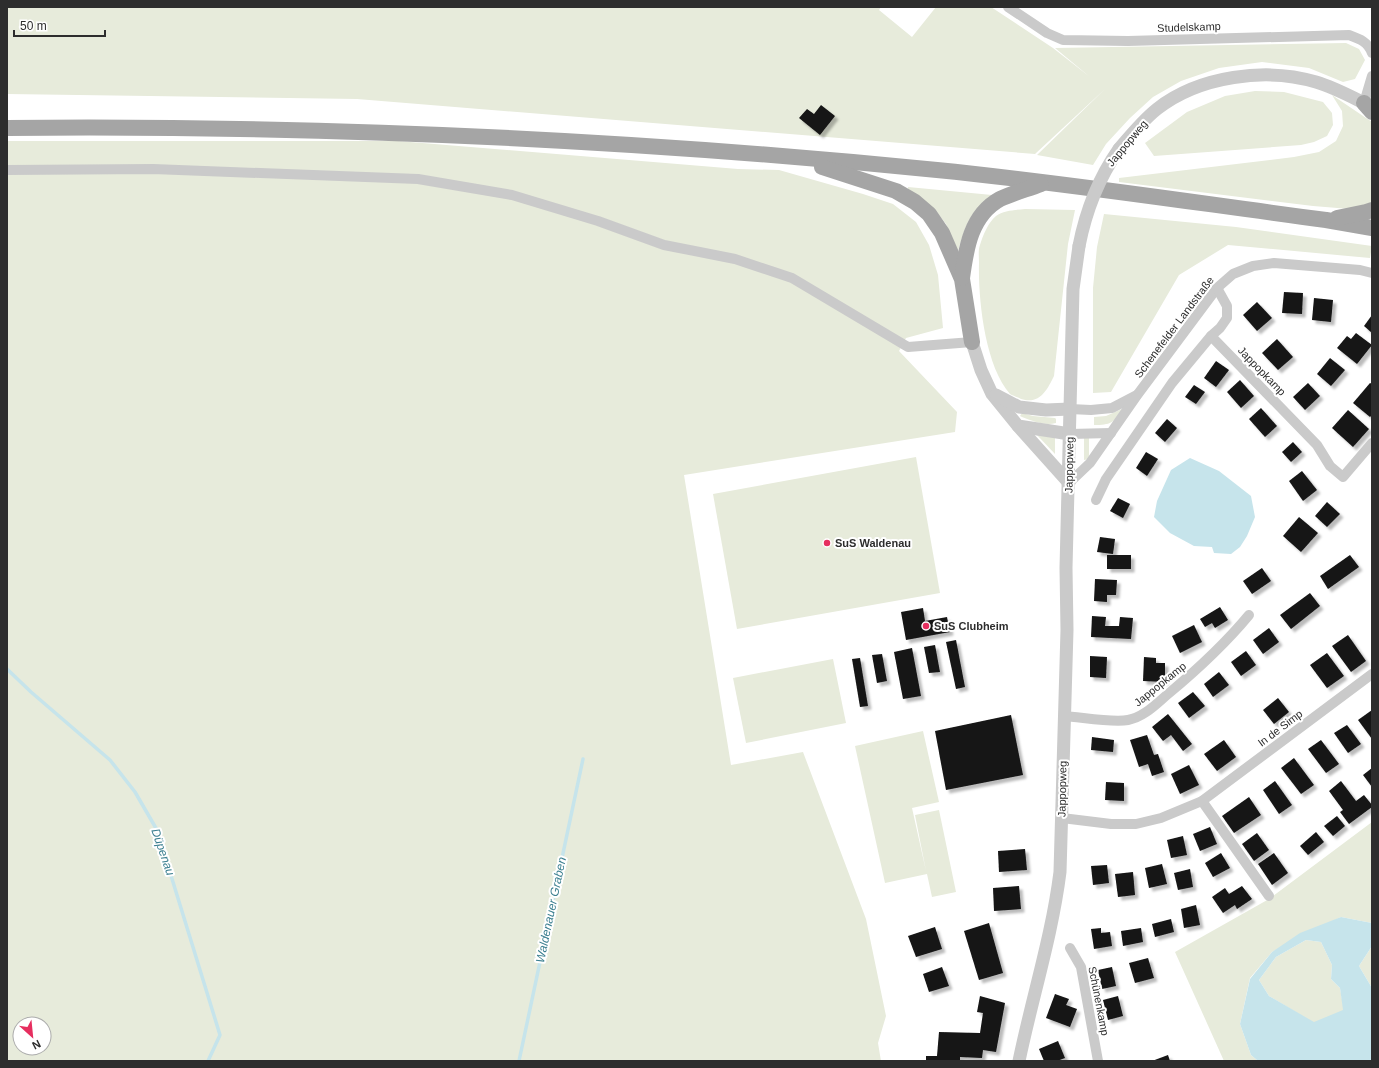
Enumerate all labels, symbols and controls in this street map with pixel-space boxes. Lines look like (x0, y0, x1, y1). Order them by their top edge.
scale bar (14, 12, 105, 38)
text: 50 m (20, 19, 47, 33)
street label: Studelskamp (1157, 20, 1221, 34)
street label: Jappopweg (1104, 118, 1150, 168)
street label: Schenefelder Landstraße (1132, 274, 1216, 380)
street label: Jappopkamp (1236, 344, 1288, 398)
street label: Jappopweg (1063, 437, 1075, 493)
place label: SuS Waldenau (835, 537, 911, 549)
marker: SuS Waldenau (822, 538, 832, 548)
place label: SuS Clubheim (934, 620, 1009, 632)
marker: SuS Clubheim (921, 621, 931, 631)
street label: Jappopkamp (1132, 660, 1188, 708)
street label: In de Simp (1255, 707, 1305, 749)
street label: Jappopweg (1056, 761, 1068, 817)
water label: Düpenau (148, 827, 178, 878)
water label: Waldenauer Graben (533, 855, 569, 964)
street label: Schünenkamp (1086, 965, 1112, 1037)
north arrow (12, 1016, 52, 1056)
text: N (30, 1038, 43, 1052)

